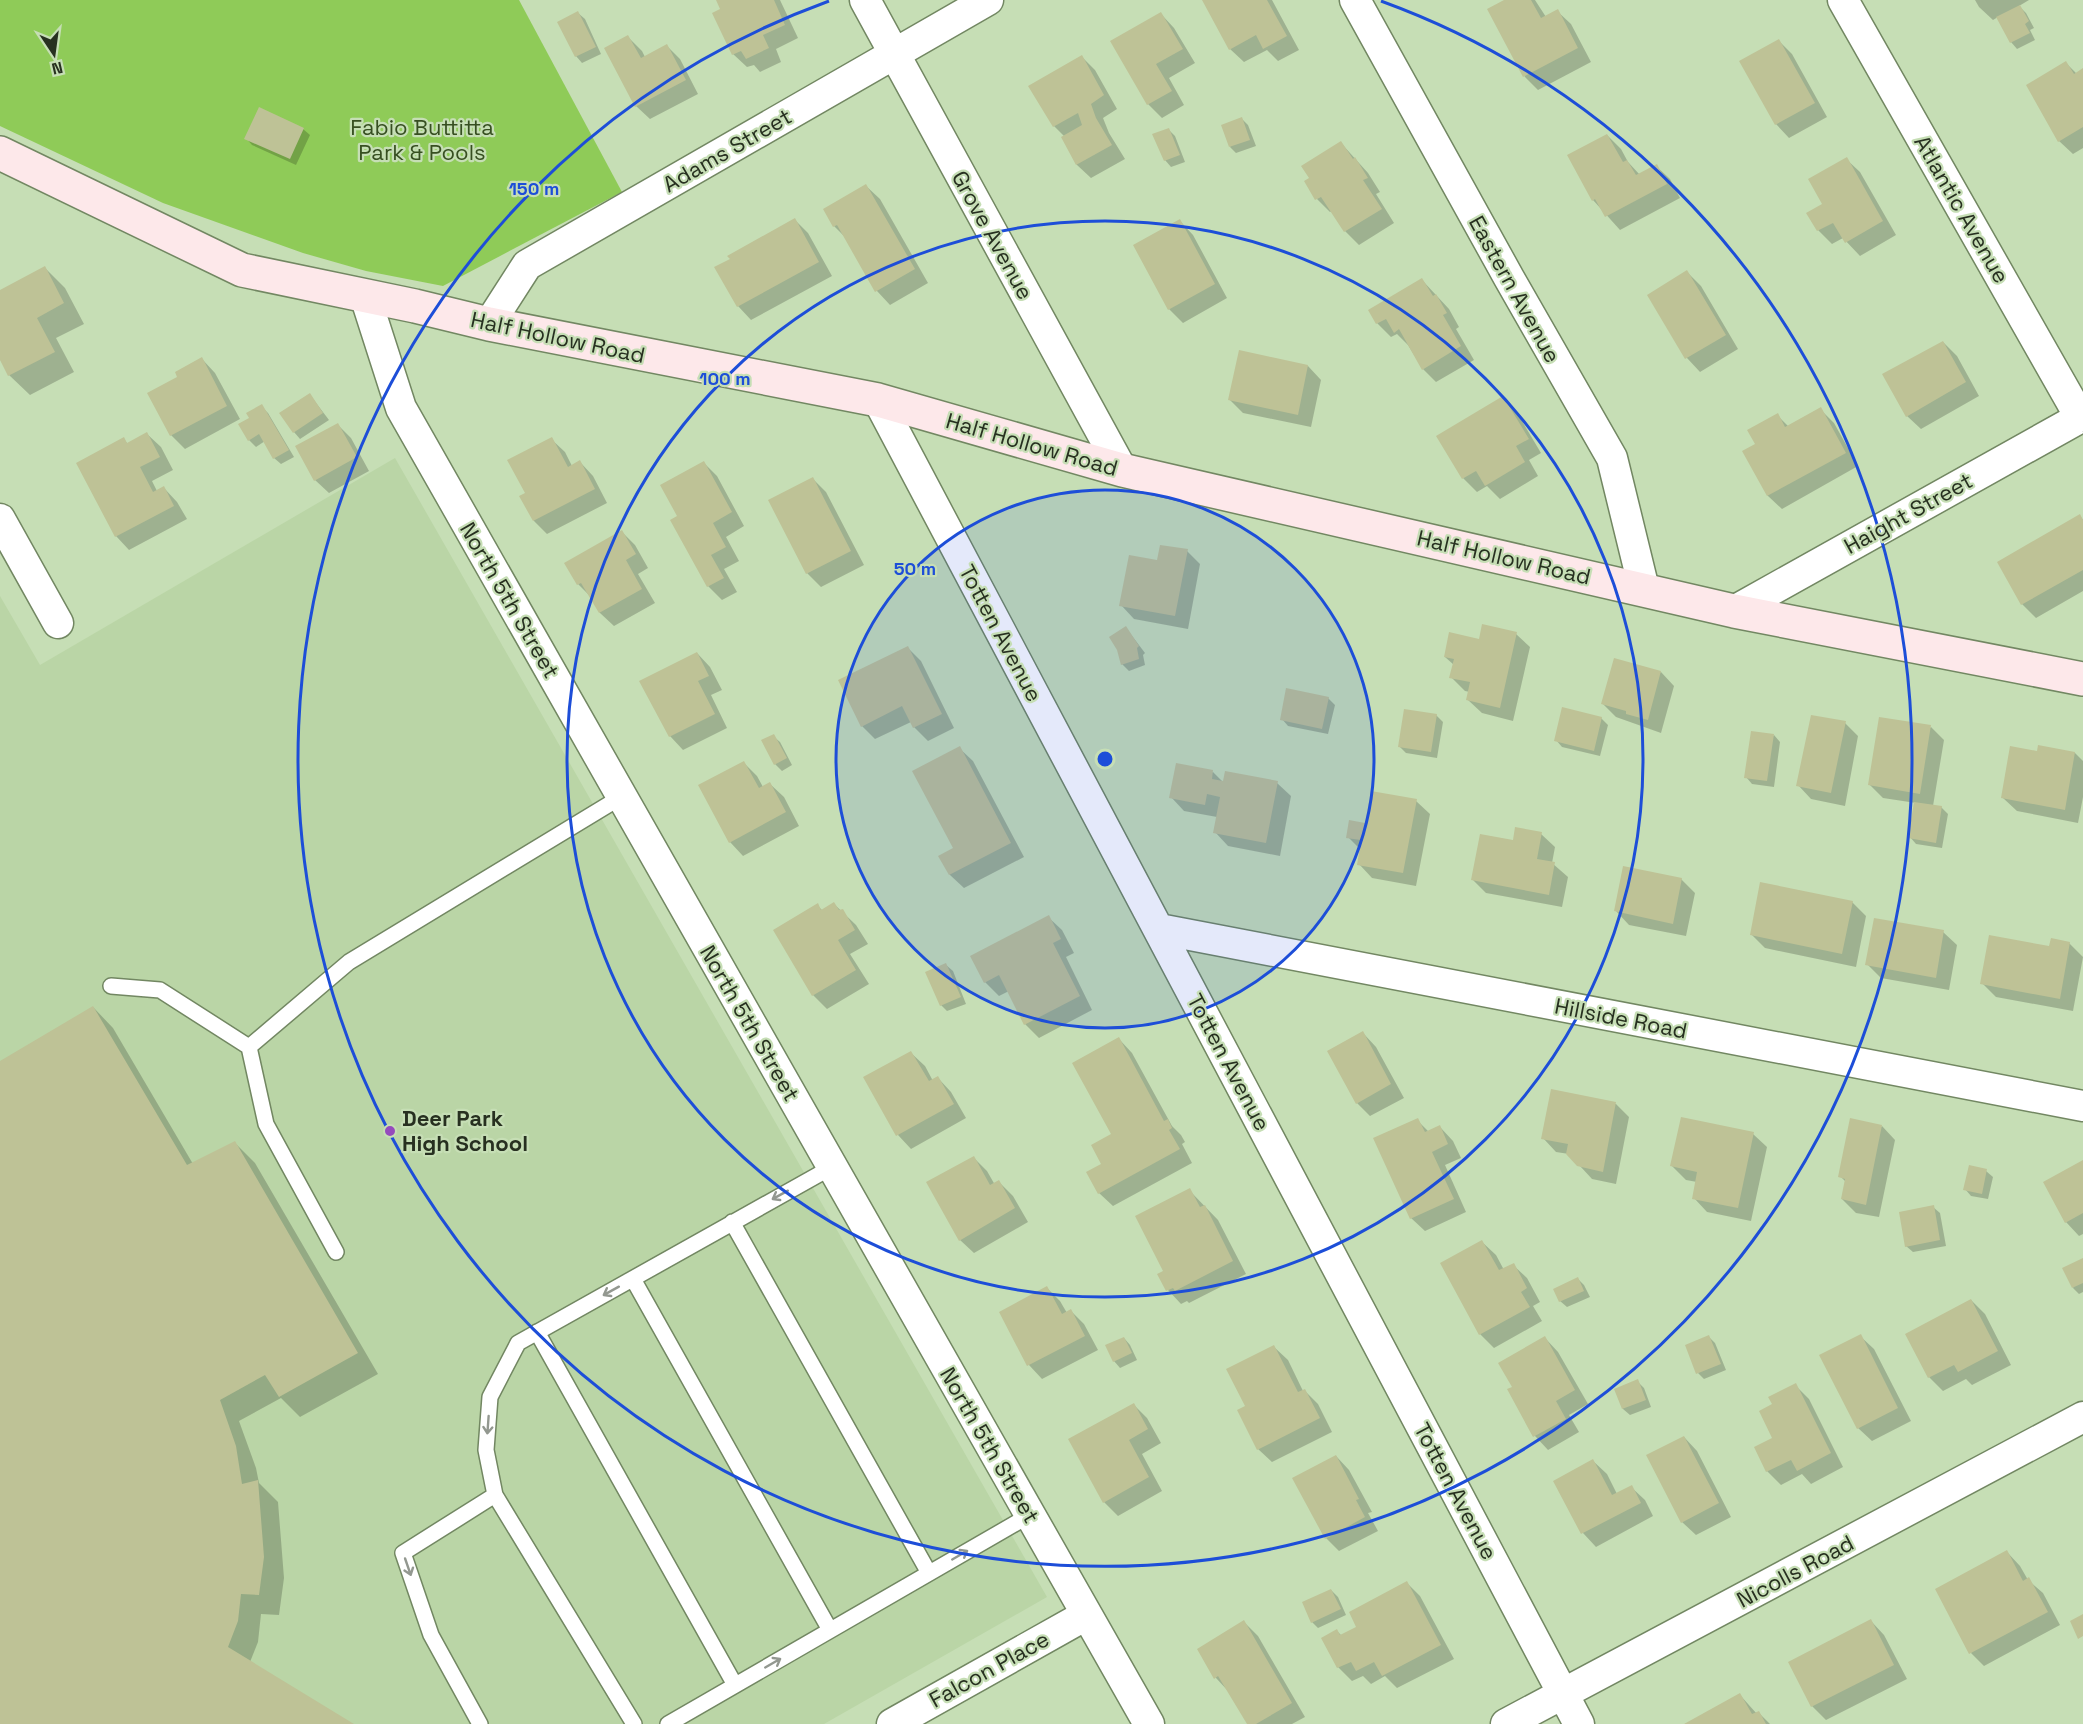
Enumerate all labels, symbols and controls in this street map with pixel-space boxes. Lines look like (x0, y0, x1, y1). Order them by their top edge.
north arrow (24, 24, 84, 84)
text: N (50, 57, 65, 80)
street label: Adams Street (658, 102, 796, 198)
park label: Fabio Buttitta Park & Pools (350, 113, 494, 166)
street label: Atlantic Avenue (1908, 130, 2016, 288)
street label: Grove Avenue (946, 166, 1040, 304)
text: 150 m (509, 177, 559, 200)
street label: Eastern Avenue (1463, 211, 1567, 367)
street label: Half Hollow Road (468, 305, 648, 369)
text: 100 m (699, 367, 751, 390)
street label: Half Hollow Road (943, 406, 1121, 482)
street label: Haight Street (1839, 466, 1977, 560)
street label: North 5th Street (454, 517, 566, 683)
street label: Half Hollow Road (1414, 523, 1594, 591)
text: 50 m (894, 557, 936, 580)
street label: Totten Avenue (953, 560, 1049, 706)
centre of rings (1095, 749, 1115, 769)
street label: North 5th Street (694, 940, 806, 1106)
street label: Totten Avenue (1181, 989, 1277, 1135)
street label: Hillside Road (1552, 991, 1690, 1045)
place label: Deer Park High School (402, 1104, 528, 1157)
marker: Deer Park High School (383, 1124, 397, 1138)
one-way arrow (772, 1190, 790, 1201)
one-way arrow (603, 1285, 620, 1297)
street label: North 5th Street (934, 1362, 1046, 1528)
one-way arrow (482, 1414, 493, 1434)
street label: Totten Avenue (1408, 1418, 1504, 1564)
street label: Nicolls Road (1732, 1528, 1858, 1614)
one-way arrow (951, 1549, 968, 1561)
one-way arrow (403, 1557, 414, 1576)
street label: Falcon Place (924, 1625, 1054, 1713)
one-way arrow (764, 1657, 781, 1669)

